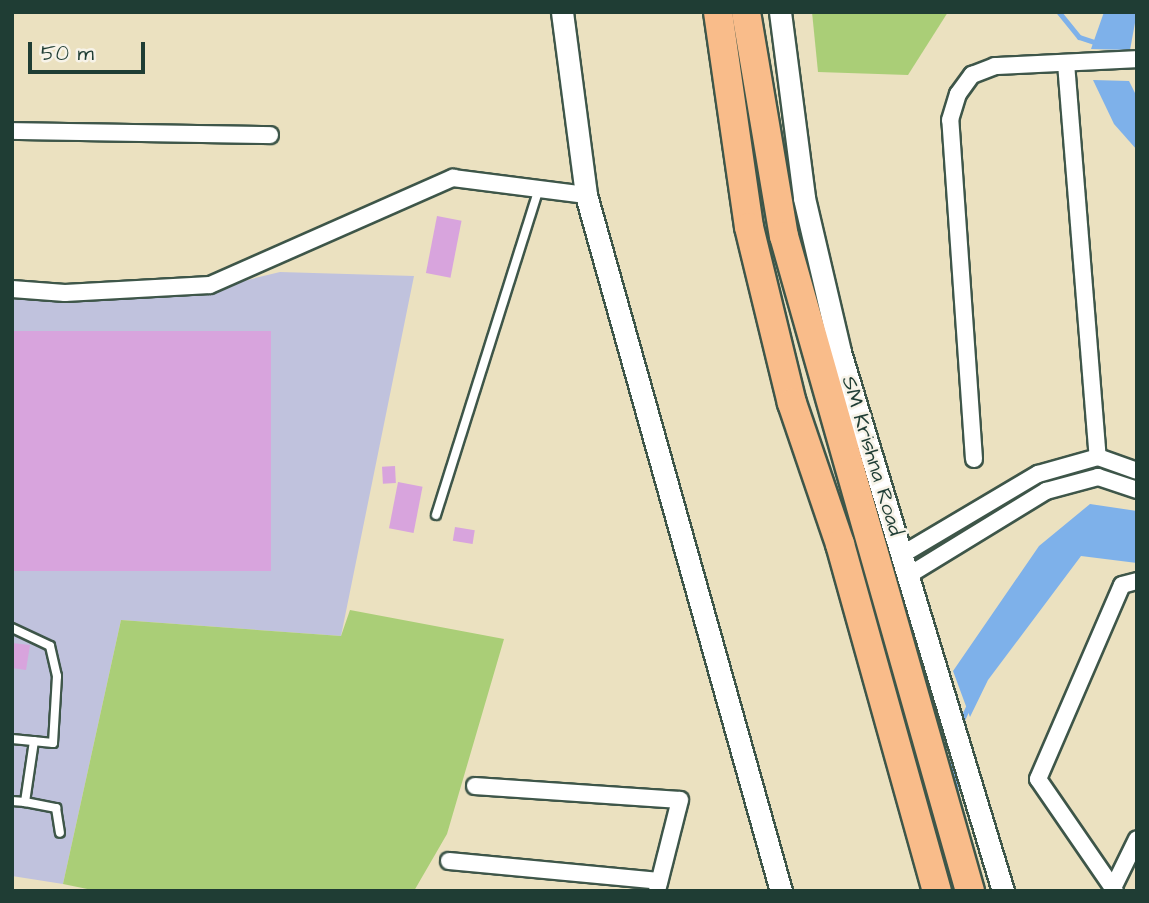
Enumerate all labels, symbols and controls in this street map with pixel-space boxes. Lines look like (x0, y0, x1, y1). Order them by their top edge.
scale bar (32, 28, 149, 72)
text: 50 m (41, 39, 94, 68)
street label: SM Krishna Road (836, 373, 908, 539)

